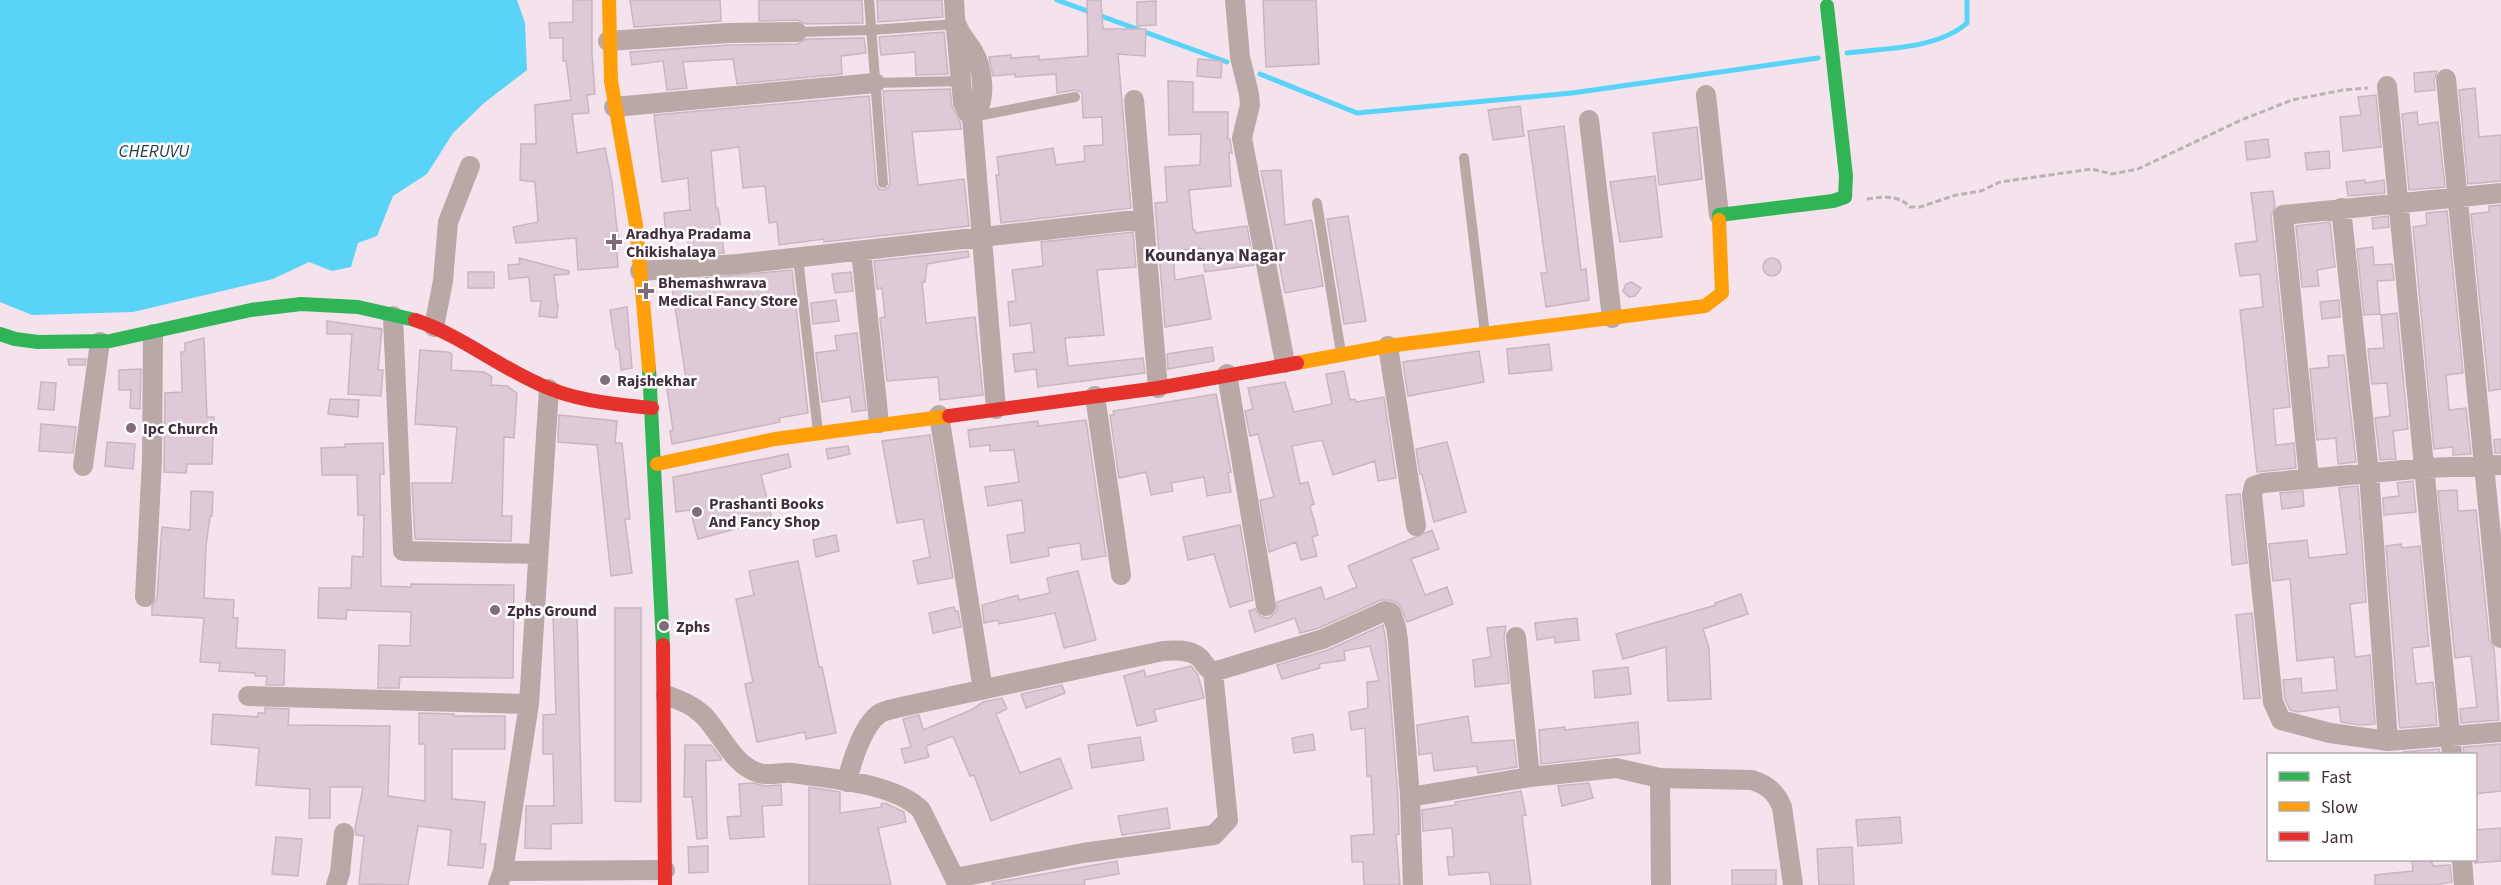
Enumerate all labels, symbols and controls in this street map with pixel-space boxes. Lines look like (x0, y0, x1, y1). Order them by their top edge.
water label: CHERUVU (119, 139, 190, 164)
place label: Aradhya Pradama Chikishalaya (625, 223, 751, 263)
marker: Aradhya Pradama Chikishalaya (607, 235, 621, 249)
district label: Koundanya Nagar (1145, 243, 1286, 268)
place label: Bhemashwrava Medical Fancy Store (658, 272, 798, 312)
marker: Bhemashwrava Medical Fancy Store (639, 284, 653, 298)
place label: Rajshekhar (617, 370, 697, 392)
marker: Rajshekhar (598, 373, 612, 387)
place label: Ipc Church (143, 418, 218, 440)
marker: Ipc Church (124, 421, 138, 435)
place label: Prashanti Books And Fancy Shop (708, 493, 824, 533)
marker: Prashanti Books And Fancy Shop (690, 505, 704, 519)
place label: Zphs Ground (507, 600, 597, 622)
marker: Zphs Ground (488, 603, 502, 617)
place label: Zphs (676, 616, 710, 638)
marker: Zphs (657, 619, 671, 633)
legend (2267, 753, 2477, 861)
text: Fast (2321, 765, 2352, 790)
text: Slow (2321, 795, 2358, 820)
text: Jam (2321, 825, 2354, 850)

